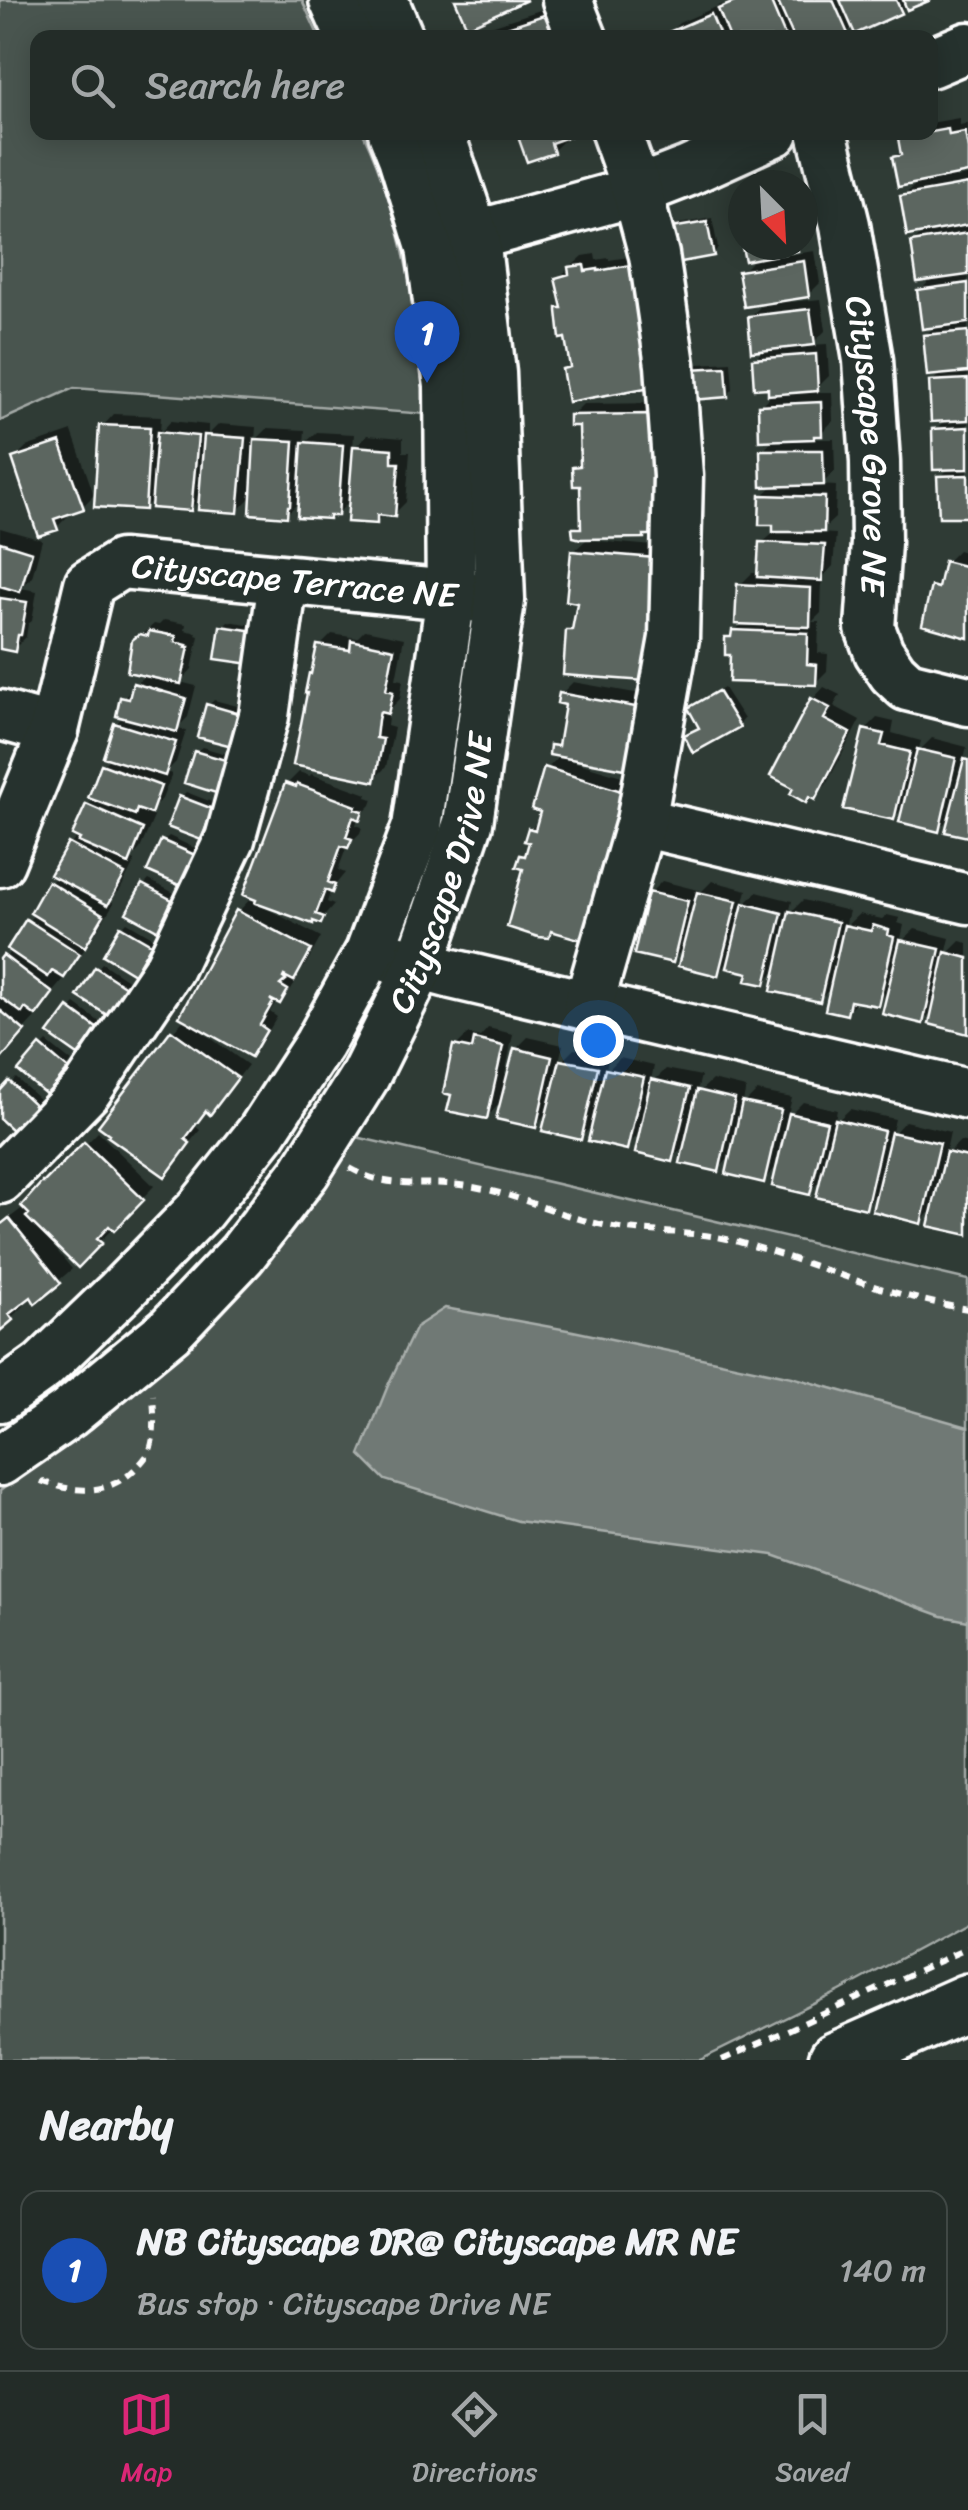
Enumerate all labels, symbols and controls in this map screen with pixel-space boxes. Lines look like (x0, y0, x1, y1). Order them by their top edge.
search box (30, 30, 938, 140)
text: Search here (145, 52, 345, 119)
icon: search (65, 58, 120, 113)
north arrow (728, 170, 818, 260)
street label: Cityscape Grove NE (827, 291, 907, 600)
pin: 1 (394, 300, 460, 383)
street label: Cityscape Terrace NE (129, 534, 463, 627)
street label: Cityscape Drive NE (370, 726, 512, 1024)
your location (573, 1015, 624, 1066)
text: Nearby (40, 2088, 173, 2162)
text: NB Cityscape DR@ Cityscape MR NE (137, 2208, 737, 2275)
text: 1 (68, 2242, 81, 2299)
text: 140 m (839, 2242, 926, 2299)
text: Bus stop · Cityscape Drive NE (137, 2275, 550, 2332)
tab: Map (119, 2387, 174, 2496)
tab: Directions (412, 2387, 537, 2496)
tab: Saved (775, 2387, 849, 2496)

